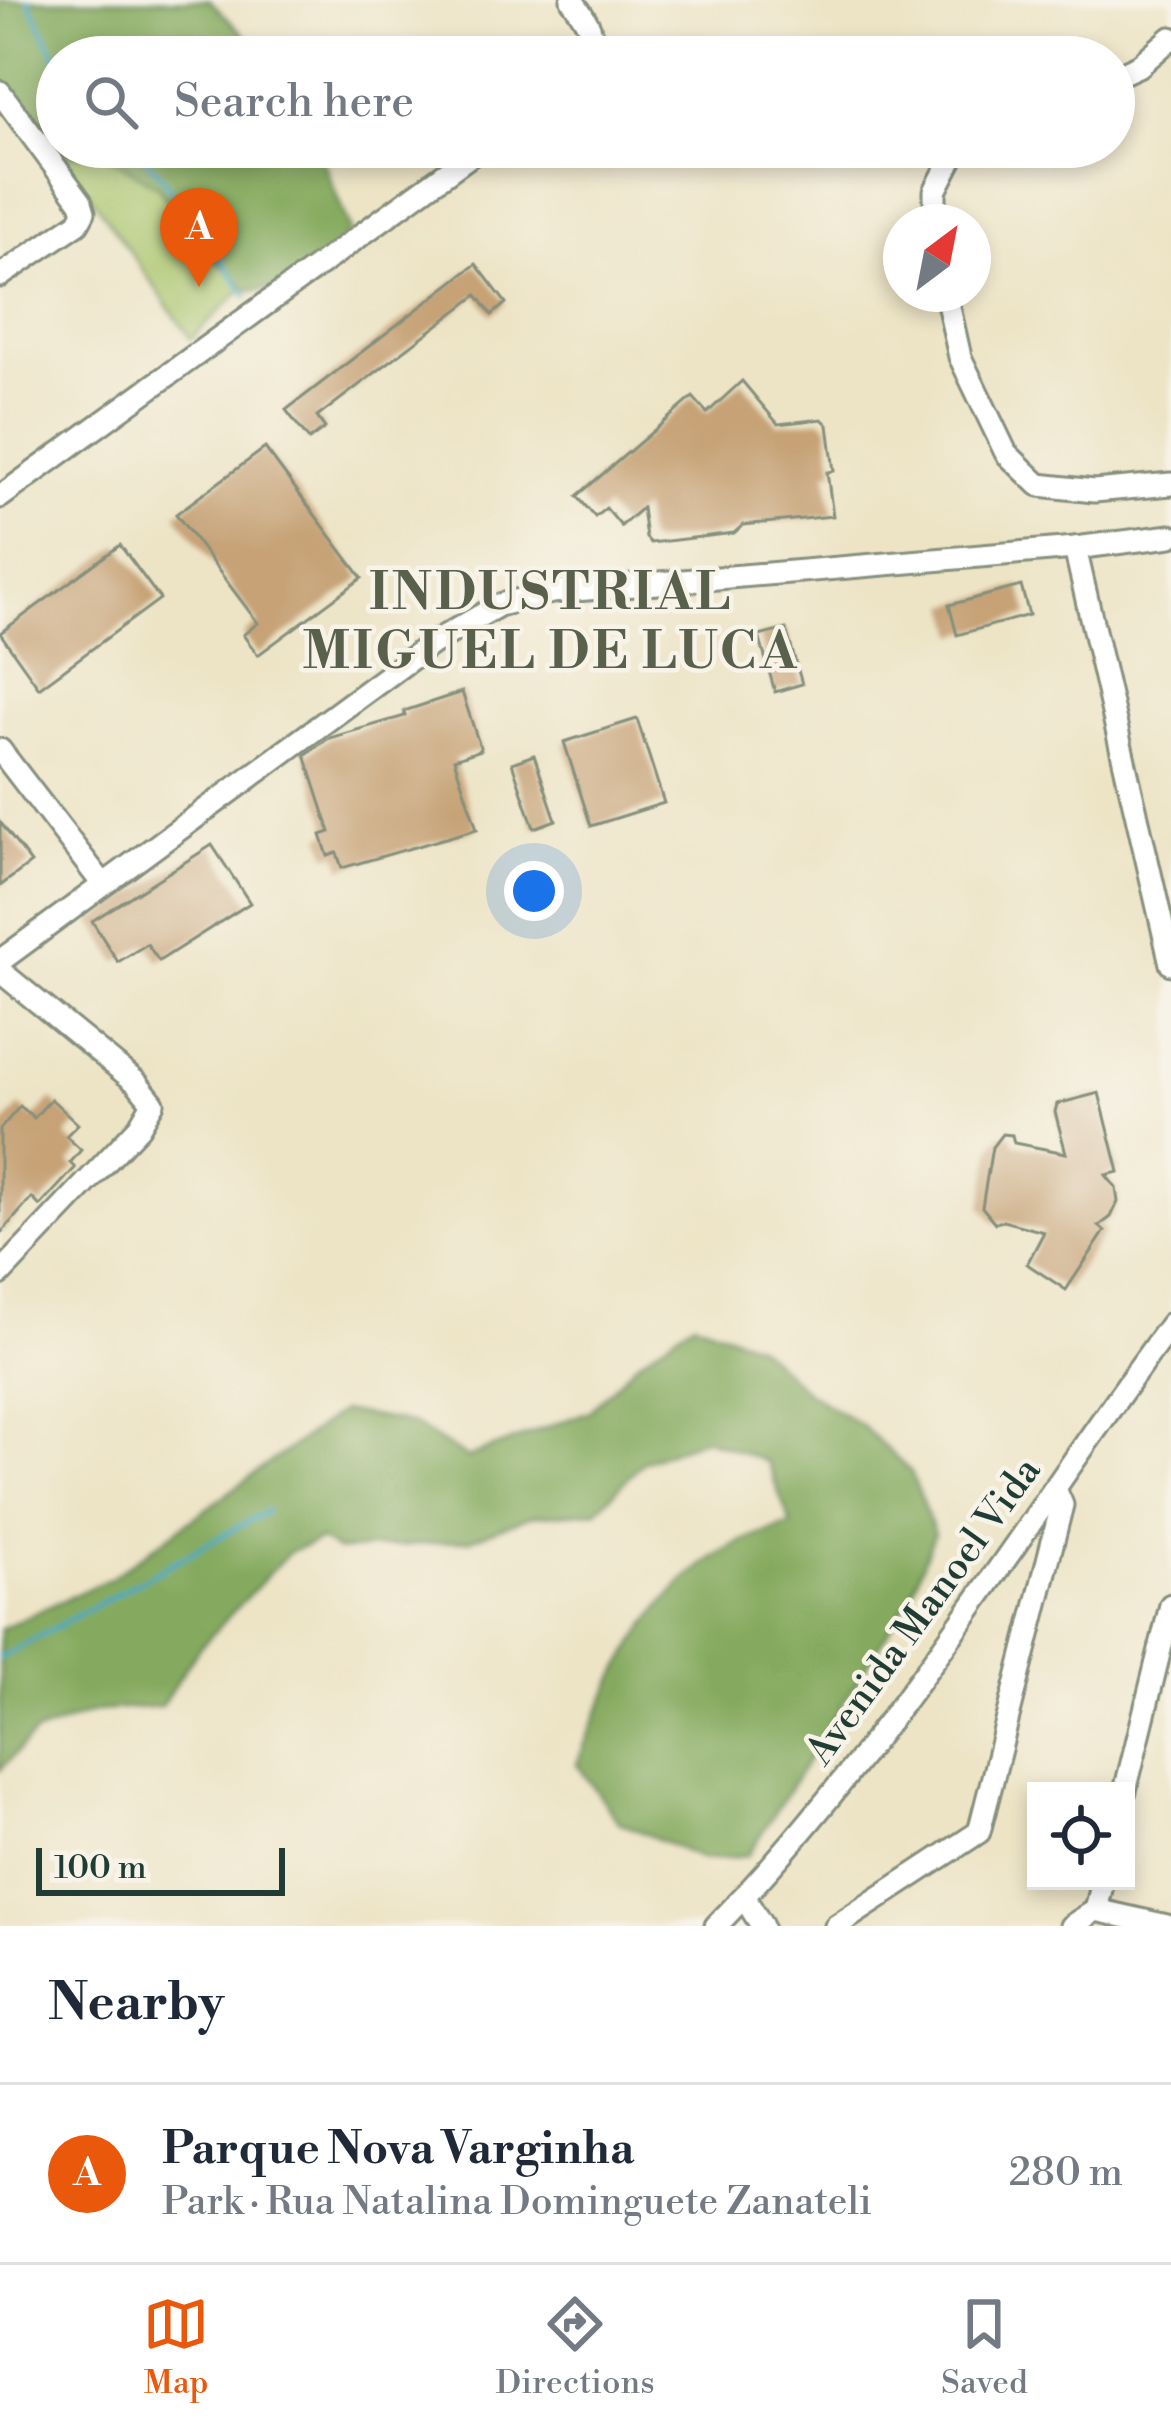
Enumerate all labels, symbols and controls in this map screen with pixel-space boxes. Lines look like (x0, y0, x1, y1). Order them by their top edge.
search box (36, 36, 1135, 168)
icon: search (78, 69, 144, 135)
text: Search here (174, 74, 414, 131)
pin: A (160, 188, 238, 287)
north arrow (883, 204, 991, 312)
district label: INDUSTRIAL MIGUEL DE LUCA (302, 562, 800, 685)
your location (504, 861, 564, 921)
street label: Avenida Manoel Vida (795, 1448, 1052, 1776)
map controls (1027, 1782, 1135, 1890)
button: locate (1027, 1782, 1135, 1890)
scale bar (36, 1842, 285, 1895)
text: 100 m (54, 1848, 147, 1889)
text: Nearby (48, 1972, 224, 2036)
text: Parque Nova Varginha (162, 2121, 634, 2178)
text: A (73, 2149, 101, 2198)
text: 280 m (1009, 2149, 1123, 2198)
text: Park · Rua Natalina Dominguete Zanateli (162, 2178, 872, 2227)
tab: Map (143, 2291, 209, 2404)
tab: Directions (496, 2291, 655, 2404)
tab: Saved (941, 2291, 1028, 2404)

